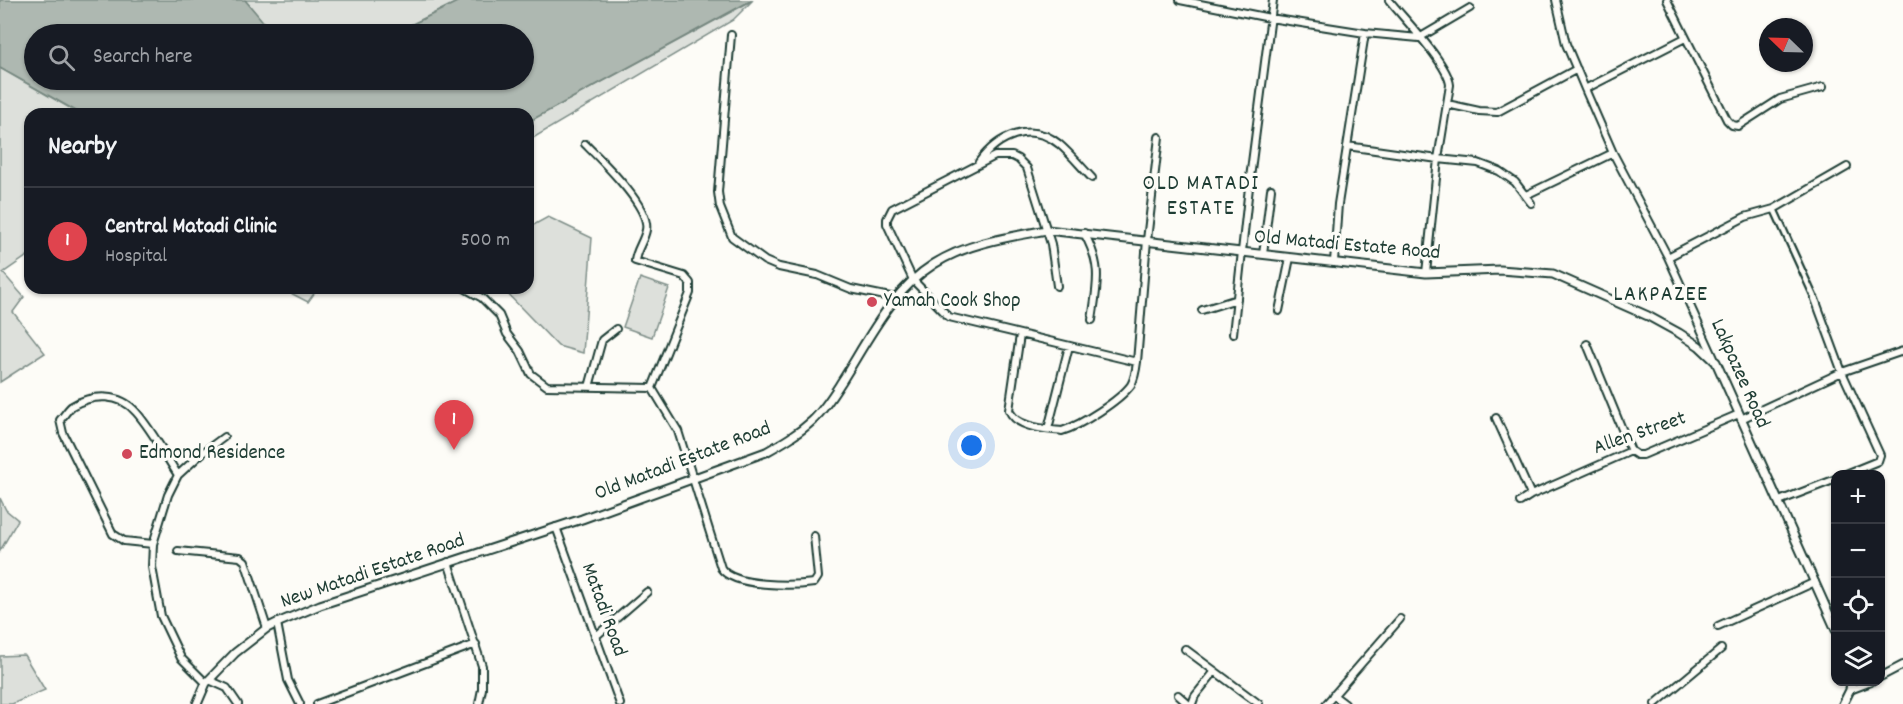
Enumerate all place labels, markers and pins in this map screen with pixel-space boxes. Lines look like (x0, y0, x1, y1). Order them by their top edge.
place label: Yamah Cook Shop (884, 287, 1021, 317)
marker: Yamah Cook Shop (865, 295, 879, 309)
pin: 1 (434, 400, 474, 450)
place label: Edmond Residence (139, 439, 285, 469)
marker: Edmond Residence (120, 447, 134, 461)

